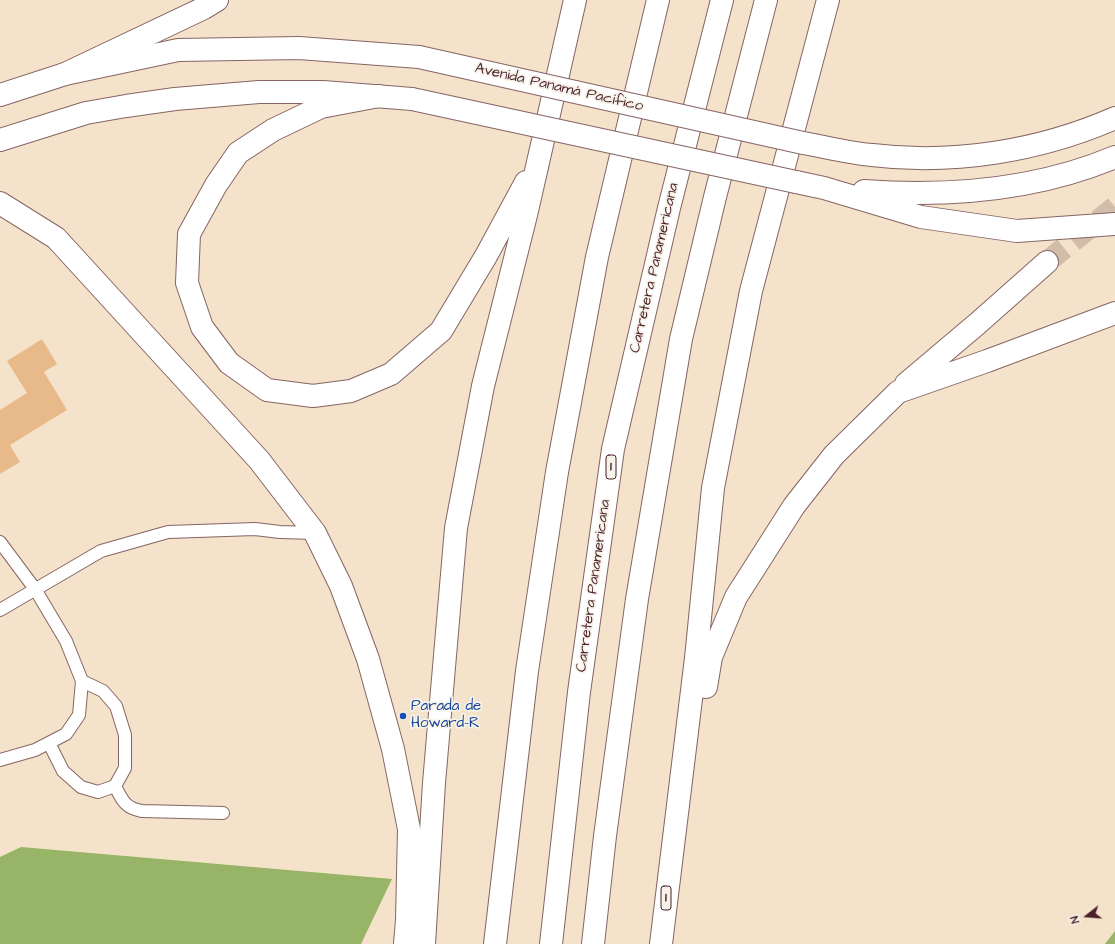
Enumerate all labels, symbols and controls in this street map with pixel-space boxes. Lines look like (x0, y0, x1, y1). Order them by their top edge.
street label: Avenida Panamá Pacífico (473, 60, 645, 116)
street label: Carretera Panamericana (627, 181, 683, 355)
road number: 1 (606, 455, 616, 479)
street label: Carretera Panamericana (573, 499, 615, 673)
place label: Parada de Howard-R (411, 698, 481, 733)
marker: Parada de Howard-R (398, 711, 408, 721)
road number: 1 (661, 886, 671, 910)
north arrow (1067, 896, 1107, 936)
text: N (1067, 914, 1083, 925)

